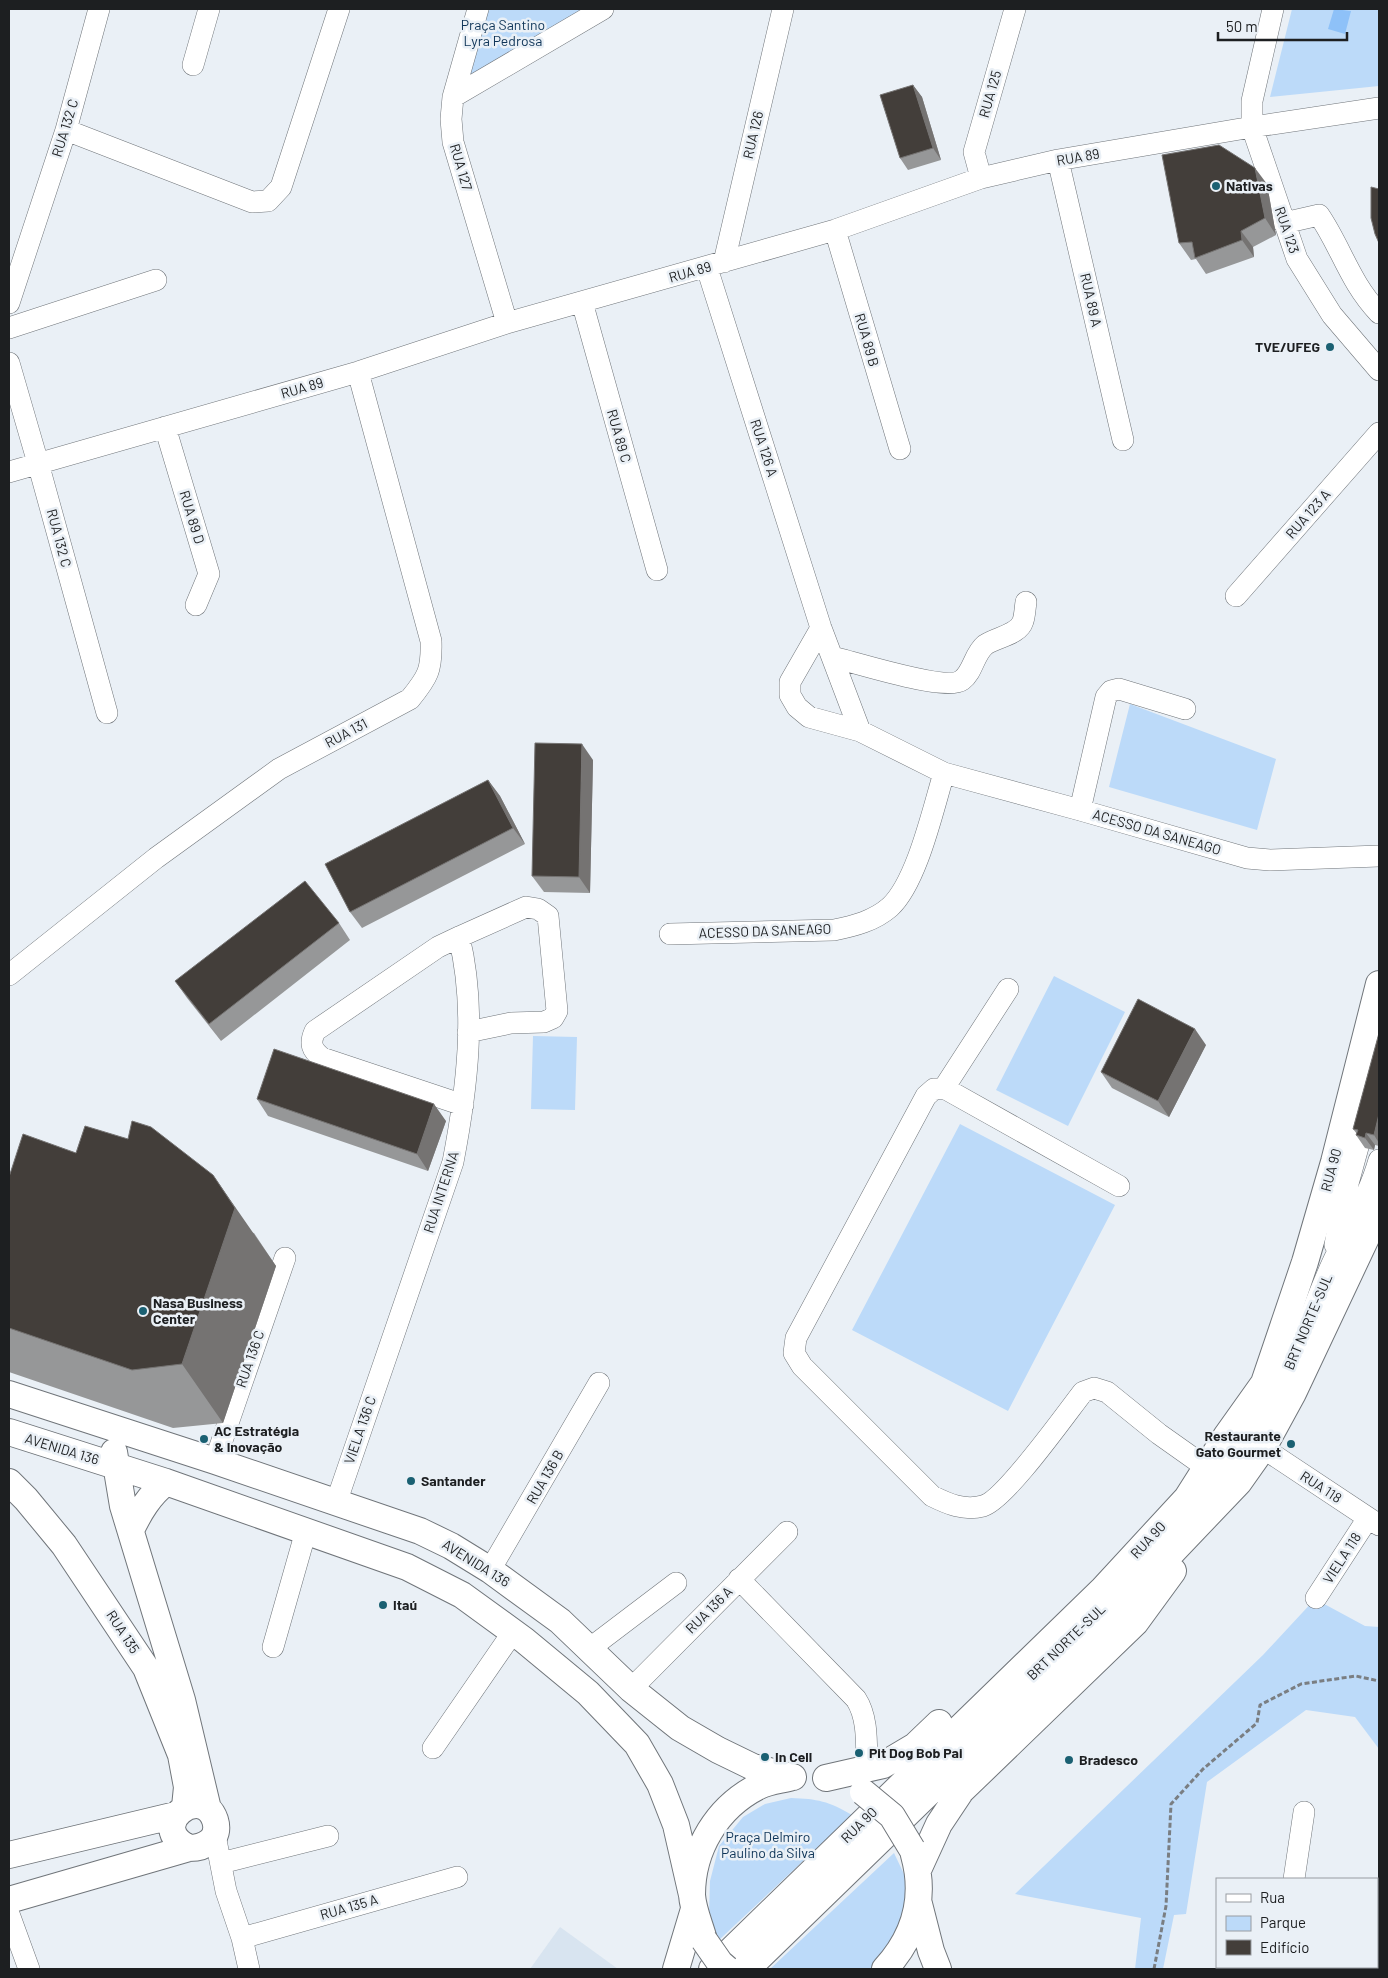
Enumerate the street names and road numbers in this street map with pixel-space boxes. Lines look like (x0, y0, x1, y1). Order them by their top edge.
street label: RUA 125 (975, 68, 1004, 119)
street label: RUA 132 C (48, 97, 81, 159)
street label: RUA 126 (739, 109, 766, 160)
street label: RUA 127 (447, 142, 476, 193)
street label: RUA 89 (1055, 144, 1101, 169)
street label: RUA 123 (1272, 204, 1303, 255)
street label: RUA 89 (667, 257, 713, 286)
street label: RUA 89 A (1077, 271, 1106, 329)
street label: RUA 89 B (852, 311, 883, 369)
street label: RUA 89 (279, 373, 325, 402)
street label: RUA 89 C (604, 407, 635, 465)
street label: RUA 126 A (747, 417, 782, 479)
street label: RUA 123 A (1282, 485, 1334, 542)
street label: RUA 89 D (176, 488, 209, 546)
street label: RUA 132 C (44, 507, 75, 569)
street label: RUA 131 (322, 714, 370, 751)
street label: ACESSO DA SANEAGO (1091, 805, 1223, 858)
street label: ACESSO DA SANEAGO (698, 920, 832, 941)
street label: RUA 90 (1317, 1146, 1344, 1193)
street label: RUA INTERNA (419, 1148, 462, 1235)
street label: BRT NORTE-SUL (1280, 1272, 1335, 1372)
street label: RUA 136 C (232, 1328, 267, 1390)
street label: VIELA 136 C (340, 1394, 379, 1466)
street label: AVENIDA 136 (23, 1429, 101, 1468)
street label: RUA 136 B (522, 1447, 567, 1507)
street label: RUA 118 (1297, 1467, 1345, 1506)
street label: RUA 90 (1126, 1518, 1169, 1562)
street label: VIELA 118 (1319, 1529, 1364, 1586)
street label: AVENIDA 136 (439, 1535, 513, 1590)
street label: RUA 136 A (682, 1582, 736, 1637)
street label: BRT NORTE-SUL (1023, 1600, 1108, 1683)
street label: RUA 135 (103, 1607, 144, 1657)
street label: RUA 90 (837, 1803, 880, 1846)
street label: RUA 135 A (318, 1890, 380, 1923)

